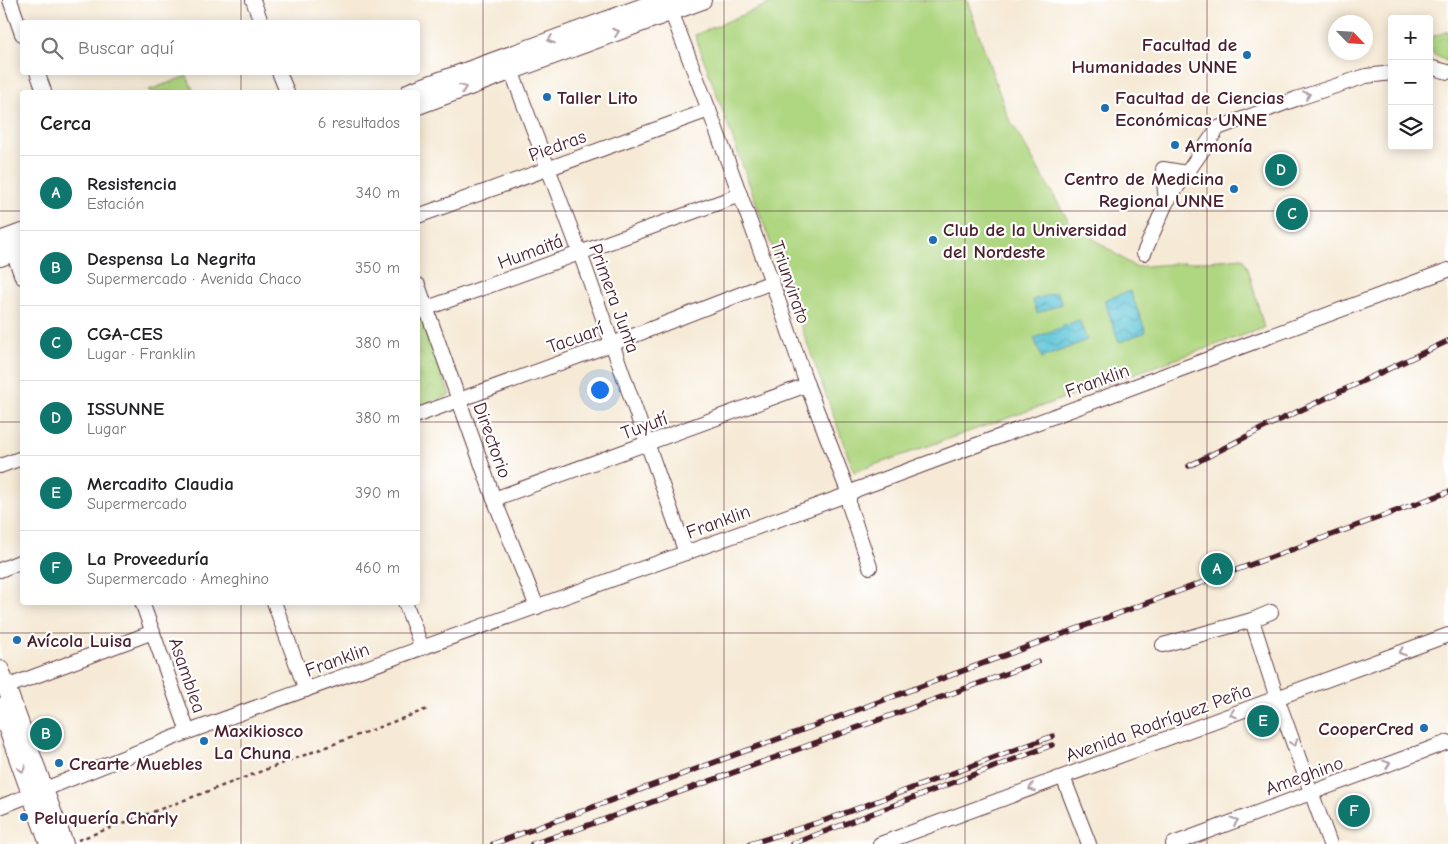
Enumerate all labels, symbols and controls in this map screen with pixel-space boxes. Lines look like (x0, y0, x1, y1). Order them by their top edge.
north arrow (1328, 15, 1373, 60)
map controls (1388, 15, 1433, 150)
button: + (1388, 15, 1433, 60)
search box (20, 20, 420, 75)
one-way arrow (611, 28, 619, 38)
icon: search (38, 34, 66, 62)
one-way arrow (547, 34, 556, 44)
place label: Facultad de Humanidades UNNE (1071, 34, 1237, 78)
text: Buscar aquí (78, 37, 174, 59)
marker: Facultad de Humanidades UNNE (1241, 49, 1253, 61)
button: − (1388, 60, 1433, 105)
one-way arrow (458, 84, 467, 94)
place label: Taller Lito (557, 87, 638, 109)
place label: Facultad de Ciencias Económicas UNNE (1115, 87, 1284, 131)
marker: Taller Lito (541, 91, 553, 103)
one-way arrow (1303, 91, 1311, 101)
marker: Facultad de Ciencias Económicas UNNE (1099, 102, 1111, 114)
button: layers (1388, 105, 1433, 150)
text: Cerca (40, 111, 91, 135)
text: 6 resultados (318, 114, 400, 132)
street label: Piedras (526, 125, 589, 166)
place label: Armonía (1185, 135, 1253, 157)
marker: Armonía (1169, 139, 1181, 151)
pin: D (1265, 151, 1297, 189)
place label: Centro de Medicina Regional UNNE (1064, 168, 1224, 212)
text: Resistencia (87, 173, 177, 195)
marker: Centro de Medicina Regional UNNE (1228, 183, 1240, 195)
text: A (52, 184, 60, 202)
text: 340 m (356, 184, 400, 202)
text: Estación (87, 195, 144, 213)
pin: C (1276, 195, 1308, 233)
place label: Club de la Universidad del Nordeste (943, 219, 1127, 263)
street label: Humaitá (495, 230, 566, 274)
marker: Club de la Universidad del Nordeste (927, 234, 939, 246)
street label: Triunvirato (766, 238, 814, 327)
street label: Primera Junta (584, 241, 644, 356)
text: Despensa La Negrita (87, 248, 256, 270)
text: B (51, 259, 61, 277)
text: 350 m (355, 259, 400, 277)
text: Supermercado · Avenida Chaco (87, 270, 301, 288)
street label: Tacuarí (544, 317, 607, 358)
text: CGA-CES (87, 323, 163, 345)
text: C (51, 334, 61, 352)
text: 380 m (355, 334, 400, 352)
text: Lugar · Franklin (87, 345, 196, 363)
street label: Franklin (1062, 359, 1132, 403)
your location (587, 377, 613, 403)
text: ISSUNNE (87, 398, 164, 420)
street label: Directorio (468, 399, 516, 481)
street label: Tuyutí (618, 407, 671, 444)
text: D (51, 409, 61, 427)
text: 380 m (355, 409, 400, 427)
text: Lugar (87, 420, 126, 438)
text: Mercadito Claudia (87, 473, 234, 495)
text: E (51, 484, 61, 502)
text: 390 m (355, 484, 400, 502)
text: Supermercado (87, 495, 187, 513)
street label: Franklin (683, 500, 753, 544)
text: La Proveeduría (87, 548, 209, 570)
pin: A (1201, 550, 1233, 588)
text: F (51, 559, 61, 577)
text: 460 m (355, 559, 400, 577)
text: Supermercado · Ameghino (87, 570, 269, 588)
place label: Avícola Luisa (27, 630, 132, 652)
marker: Avícola Luisa (11, 634, 23, 646)
street label: Asamblea (164, 635, 210, 716)
street label: Franklin (302, 638, 372, 682)
one-way arrow (1398, 645, 1407, 656)
street label: Avenida Rodríguez Peña (1063, 679, 1254, 767)
pin: E (1247, 702, 1279, 740)
one-way arrow (1230, 708, 1238, 718)
pin: B (30, 715, 62, 753)
place label: CooperCred (1318, 718, 1414, 740)
place label: Maxikiosco La Chuna (214, 720, 304, 764)
marker: CooperCred (1418, 722, 1430, 734)
marker: Maxikiosco La Chuna (198, 735, 210, 747)
one-way arrow (1288, 739, 1298, 747)
street label: Ameghino (1262, 752, 1346, 800)
place label: Crearte Muebles (69, 753, 202, 775)
marker: Crearte Muebles (53, 757, 65, 769)
one-way arrow (1382, 760, 1391, 770)
one-way arrow (16, 764, 26, 773)
one-way arrow (1028, 782, 1037, 792)
pin: F (1338, 792, 1370, 830)
place label: Peluquería Charly (34, 807, 178, 829)
marker: Peluquería Charly (18, 811, 30, 823)
one-way arrow (1230, 817, 1238, 827)

